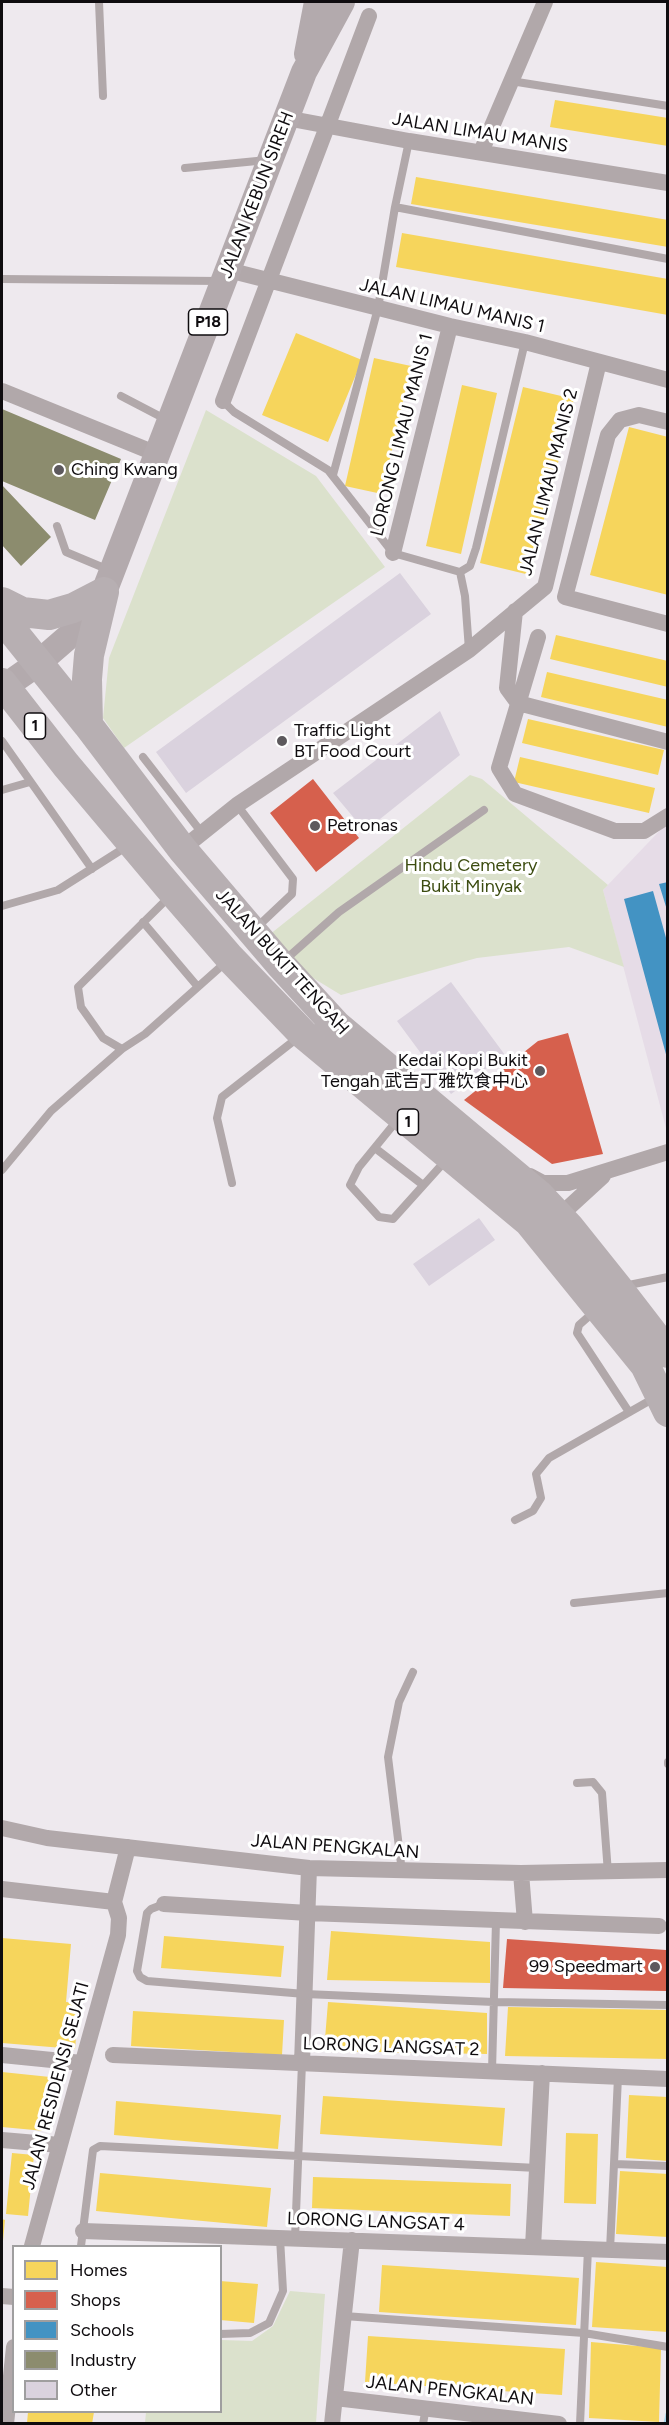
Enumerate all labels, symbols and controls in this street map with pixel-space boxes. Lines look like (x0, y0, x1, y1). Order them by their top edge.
street label: JALAN LIMAU MANIS (391, 108, 569, 158)
street label: JALAN KEBUN SIREH (215, 109, 299, 281)
street label: JALAN LIMAU MANIS 1 (357, 274, 547, 338)
road number: P18 (188, 309, 228, 335)
street label: LORONG LIMAU MANIS 1 (366, 331, 438, 539)
street label: JALAN LIMAU MANIS 2 (515, 386, 583, 578)
place label: Ching Kwang (71, 459, 178, 481)
marker: Ching Kwang (52, 463, 66, 477)
road number: 1 (24, 713, 46, 739)
place label: Traffic Light BT Food Court (294, 720, 411, 762)
marker: Traffic Light BT Food Court (275, 734, 289, 748)
place label: Petronas (327, 815, 398, 837)
marker: Petronas (308, 819, 322, 833)
park label: Hindu Cemetery Bukit Minyak (405, 855, 537, 898)
street label: JALAN BUKIT TENGAH (211, 884, 353, 1040)
place label: Kedai Kopi Bukit Tengah 武吉丁雅饮食中心 (321, 1050, 528, 1092)
marker: Kedai Kopi Bukit Tengah 武吉丁雅饮食中心 (533, 1064, 547, 1078)
road number: 1 (398, 1109, 418, 1135)
street label: JALAN PENGKALAN (250, 1830, 420, 1864)
place label: 99 Speedmart (529, 1956, 643, 1978)
marker: 99 Speedmart (648, 1960, 662, 1974)
street label: JALAN RESIDENSI SEJATI (18, 1980, 94, 2192)
street label: LORONG LANGSAT 2 (302, 2033, 480, 2061)
street label: LORONG LANGSAT 4 (287, 2208, 465, 2236)
legend (12, 2245, 222, 2413)
text: Homes (70, 2259, 128, 2281)
text: Shops (70, 2289, 121, 2311)
text: Schools (70, 2319, 134, 2341)
text: Industry (70, 2349, 136, 2371)
street label: JALAN PENGKALAN (365, 2371, 535, 2411)
text: Other (70, 2379, 117, 2401)

